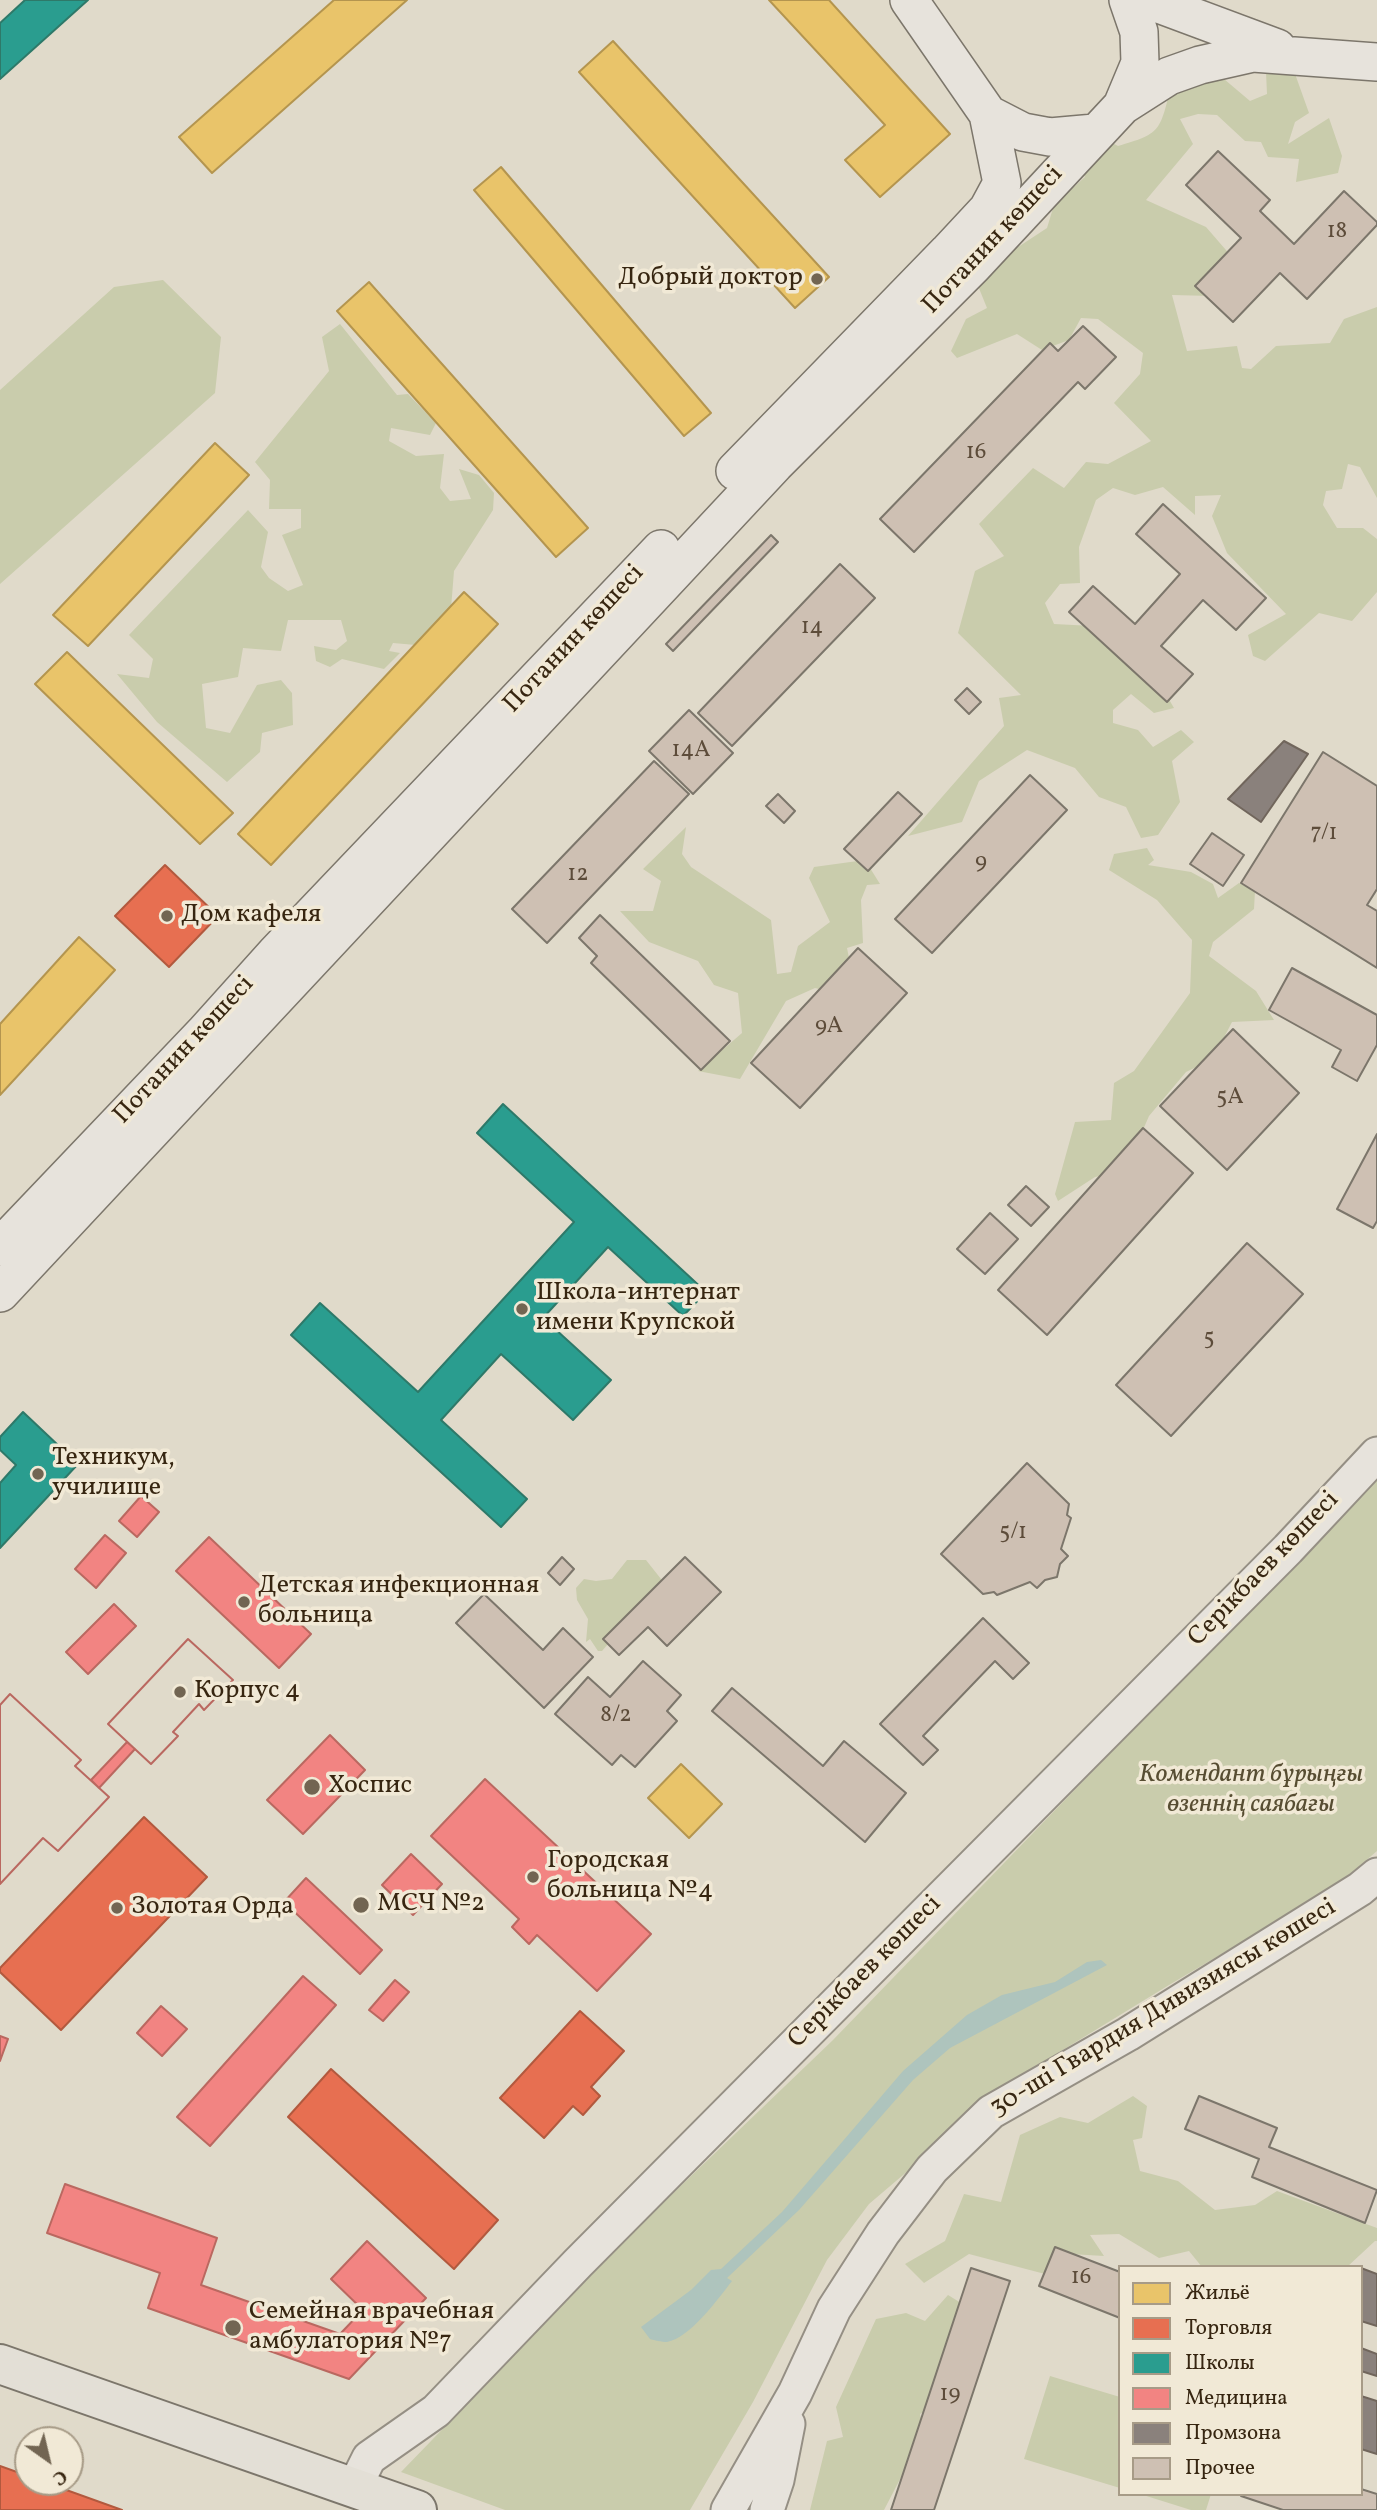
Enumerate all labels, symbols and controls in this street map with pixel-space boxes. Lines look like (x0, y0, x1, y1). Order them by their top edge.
street label: Потанин көшесі (917, 160, 1071, 322)
house number: 18 (1327, 219, 1347, 247)
place label: Добрый доктор (618, 263, 803, 295)
marker: Добрый доктор (809, 271, 825, 287)
house number: 16 (966, 440, 986, 468)
street label: Потанин көшесі (498, 559, 652, 721)
house number: 14 (801, 615, 823, 643)
house number: 14А (672, 738, 710, 766)
house number: 7/1 (1311, 821, 1337, 849)
house number: 9 (975, 850, 987, 878)
house number: 12 (567, 862, 589, 890)
place label: Дом кафеля (181, 900, 321, 932)
marker: Дом кафеля (159, 908, 175, 924)
street label: Потанин көшесі (108, 970, 262, 1132)
house number: 9А (815, 1014, 843, 1042)
house number: 5А (1216, 1085, 1244, 1113)
place label: Школа-интернат имени Крупской (536, 1278, 740, 1340)
marker: Школа-интернат имени Крупской (514, 1301, 530, 1317)
house number: 5 (1203, 1326, 1215, 1354)
place label: Техникум, училище (52, 1443, 175, 1504)
marker: Техникум, училище (30, 1466, 46, 1482)
street label: Серікбаев көшесі (1183, 1486, 1347, 1654)
house number: 5/1 (999, 1520, 1027, 1548)
place label: Детская инфекционная больница (258, 1571, 539, 1632)
marker: Детская инфекционная больница (236, 1594, 252, 1610)
place label: Корпус 4 (194, 1676, 300, 1708)
marker: Корпус 4 (172, 1684, 188, 1700)
house number: 8/2 (600, 1703, 632, 1731)
park label: Комендант бұрыңғы өзеннің саябағы (1139, 1760, 1363, 1822)
place label: Хоспис (328, 1771, 412, 1803)
marker: Хоспис (302, 1777, 322, 1797)
place label: Городская больница №4 (547, 1846, 713, 1908)
marker: Городская больница №4 (525, 1869, 541, 1885)
place label: МСЧ №2 (377, 1889, 485, 1921)
street label: Серікбаев көшесі (783, 1890, 949, 2056)
place label: Золотая Орда (131, 1892, 294, 1924)
street label: 30-ші Гвардия Дивизиясы көшесі (985, 1893, 1343, 2125)
marker: МСЧ №2 (351, 1895, 371, 1915)
marker: Золотая Орда (109, 1900, 125, 1916)
house number: 16 (1071, 2265, 1091, 2293)
legend (1118, 2265, 1363, 2496)
text: Жильё (1185, 2279, 1250, 2308)
place label: Семейная врачебная амбулатория №7 (249, 2297, 494, 2358)
text: Торговля (1185, 2314, 1272, 2343)
marker: Семейная врачебная амбулатория №7 (223, 2318, 243, 2338)
text: Школы (1185, 2349, 1255, 2378)
house number: 19 (940, 2382, 960, 2410)
text: Медицина (1185, 2384, 1288, 2413)
text: Промзона (1185, 2419, 1281, 2448)
north arrow (14, 2426, 84, 2496)
text: Прочее (1185, 2454, 1255, 2483)
text: С (47, 2463, 72, 2491)

